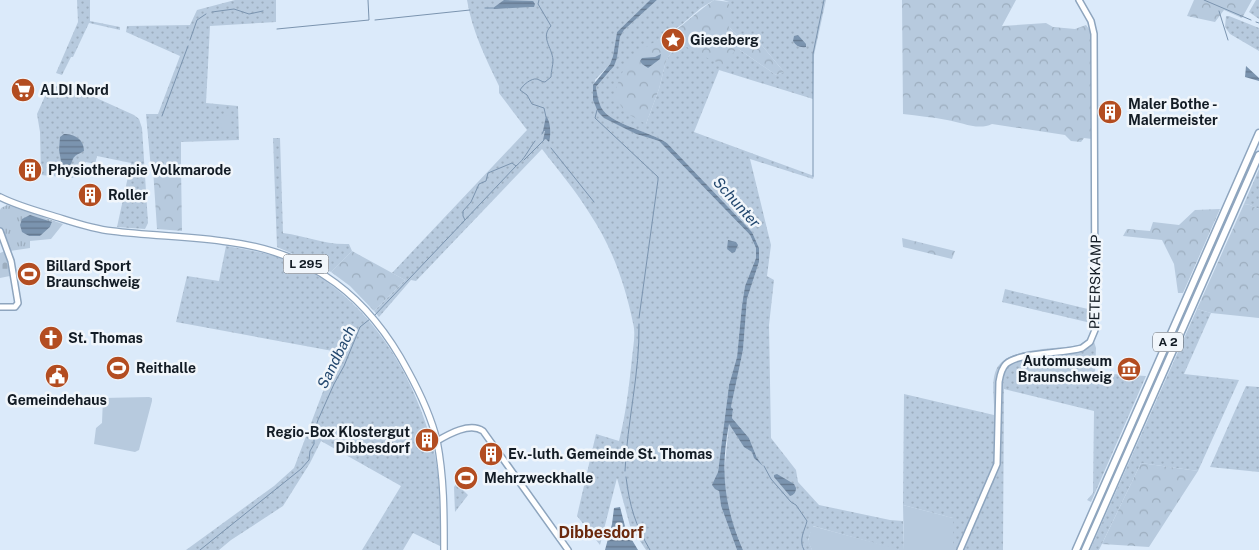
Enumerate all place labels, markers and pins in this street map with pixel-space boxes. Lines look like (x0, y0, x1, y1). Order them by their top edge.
place icon: Gieseberg (660, 27, 686, 53)
place label: Gieseberg (690, 32, 759, 48)
supermarket icon: ALDI Nord (10, 77, 36, 103)
place label: ALDI Nord (40, 82, 109, 98)
place label: Maler Bothe - Malermeister (1128, 96, 1218, 128)
building icon: Maler Bothe - Malermeister (1097, 99, 1123, 125)
building icon: Physiotherapie Volkmarode (17, 157, 43, 183)
place label: Physiotherapie Volkmarode (48, 162, 231, 178)
building icon: Roller (77, 182, 103, 208)
place label: Roller (108, 187, 148, 203)
place label: Billard Sport Braunschweig (46, 258, 140, 290)
sports icon: Billard Sport Braunschweig (16, 261, 42, 287)
church icon: St. Thomas (38, 325, 64, 351)
place label: St. Thomas (68, 330, 143, 346)
place label: Automuseum Braunschweig (1018, 353, 1112, 385)
sports icon: Reithalle (105, 355, 131, 381)
museum icon: Automuseum Braunschweig (1116, 356, 1142, 382)
place label: Reithalle (136, 360, 196, 376)
public building icon: Gemeindehaus (44, 363, 70, 389)
place label: Gemeindehaus (7, 392, 107, 408)
place label: Regio-Box Klostergut Dibbesdorf (266, 424, 410, 456)
building icon: Regio-Box Klostergut Dibbesdorf (414, 427, 440, 453)
building icon: Ev.-luth. Gemeinde St. Thomas (478, 441, 504, 467)
place label: Ev.-luth. Gemeinde St. Thomas (508, 446, 712, 462)
sports icon: Mehrzweckhalle (453, 465, 479, 491)
place label: Mehrzweckhalle (484, 470, 593, 486)

